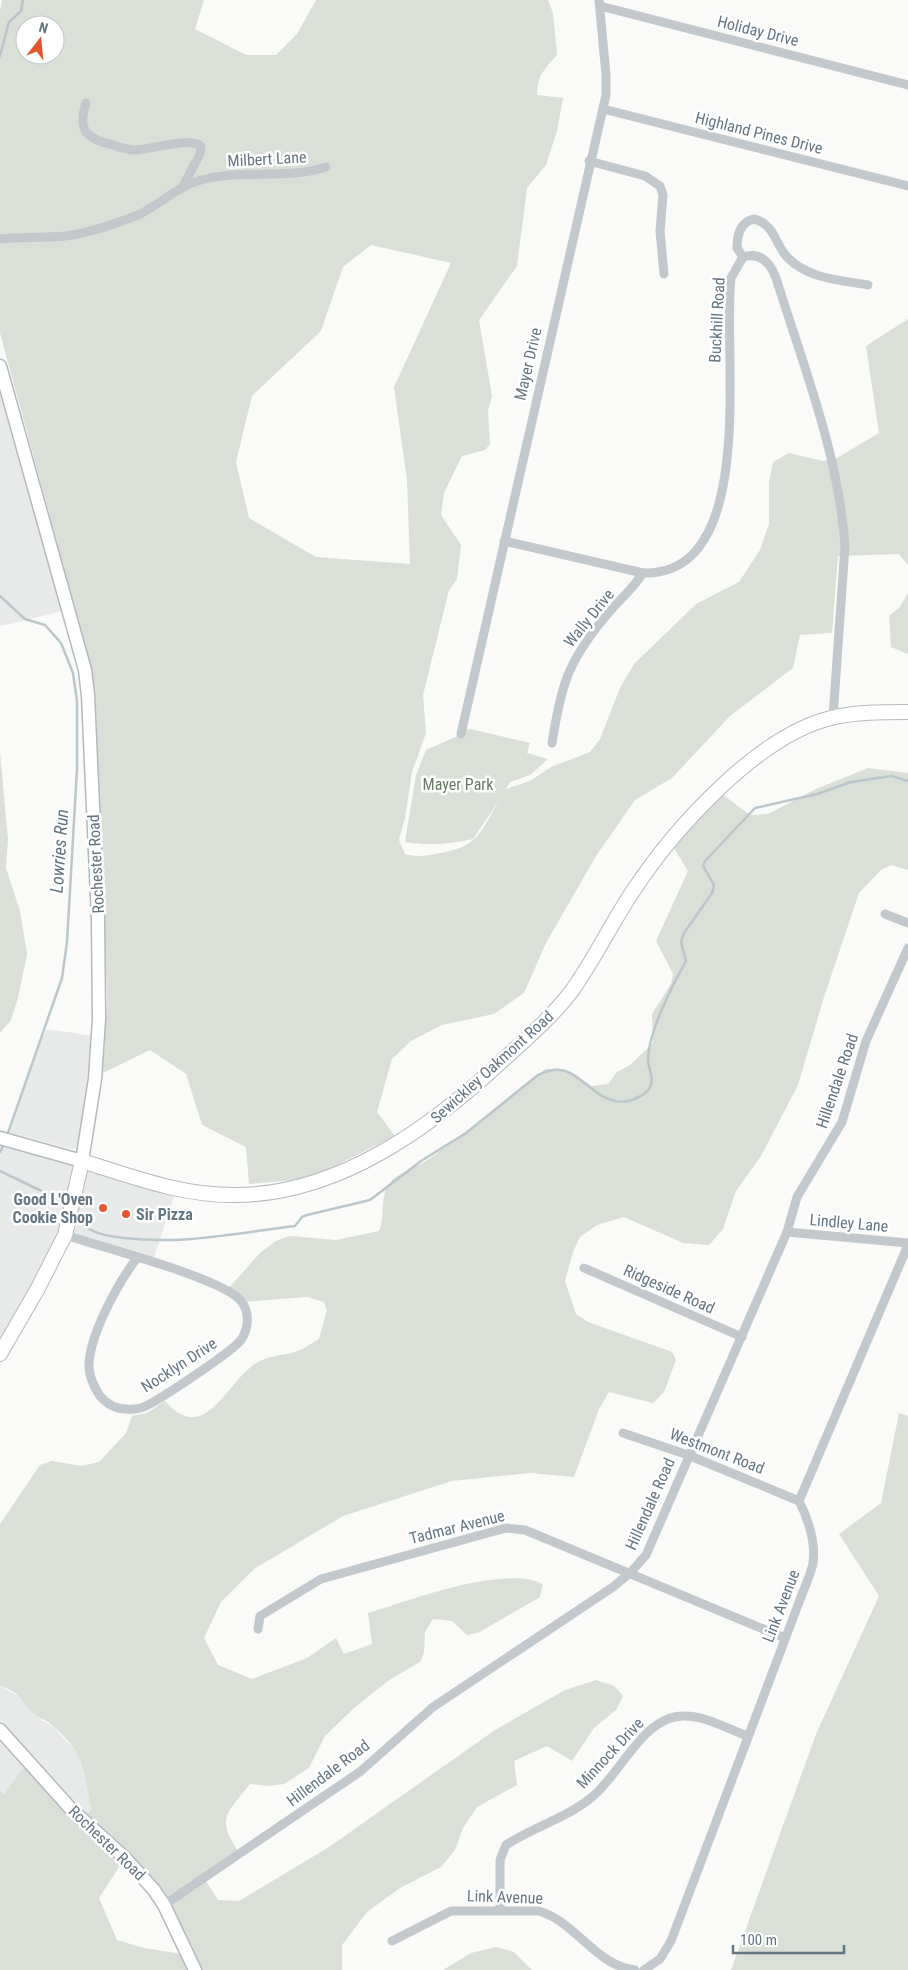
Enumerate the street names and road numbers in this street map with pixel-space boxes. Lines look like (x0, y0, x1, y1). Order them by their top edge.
street label: Holiday Drive (715, 12, 801, 50)
street label: Highland Pines Drive (693, 108, 825, 158)
street label: Milbert Lane (227, 147, 307, 171)
street label: Buckhill Road (705, 277, 729, 363)
street label: Mayer Drive (510, 326, 546, 402)
street label: Wally Drive (560, 585, 618, 651)
street label: Rochester Road (84, 814, 108, 914)
street label: Sewickley Oakmont Road (427, 1007, 557, 1127)
street label: Hillendale Road (812, 1031, 862, 1131)
street label: Lindley Lane (809, 1210, 889, 1236)
street label: Ridgeside Road (621, 1260, 717, 1318)
street label: Nocklyn Drive (138, 1334, 220, 1396)
street label: Westmont Road (667, 1424, 767, 1478)
street label: Hillendale Road (621, 1455, 679, 1553)
street label: Tadmar Avenue (407, 1506, 507, 1548)
street label: Link Avenue (759, 1567, 803, 1645)
street label: Minnock Drive (573, 1714, 647, 1792)
street label: Hillendale Road (283, 1736, 373, 1810)
street label: Rochester Road (65, 1802, 149, 1884)
street label: Link Avenue (467, 1886, 543, 1908)

